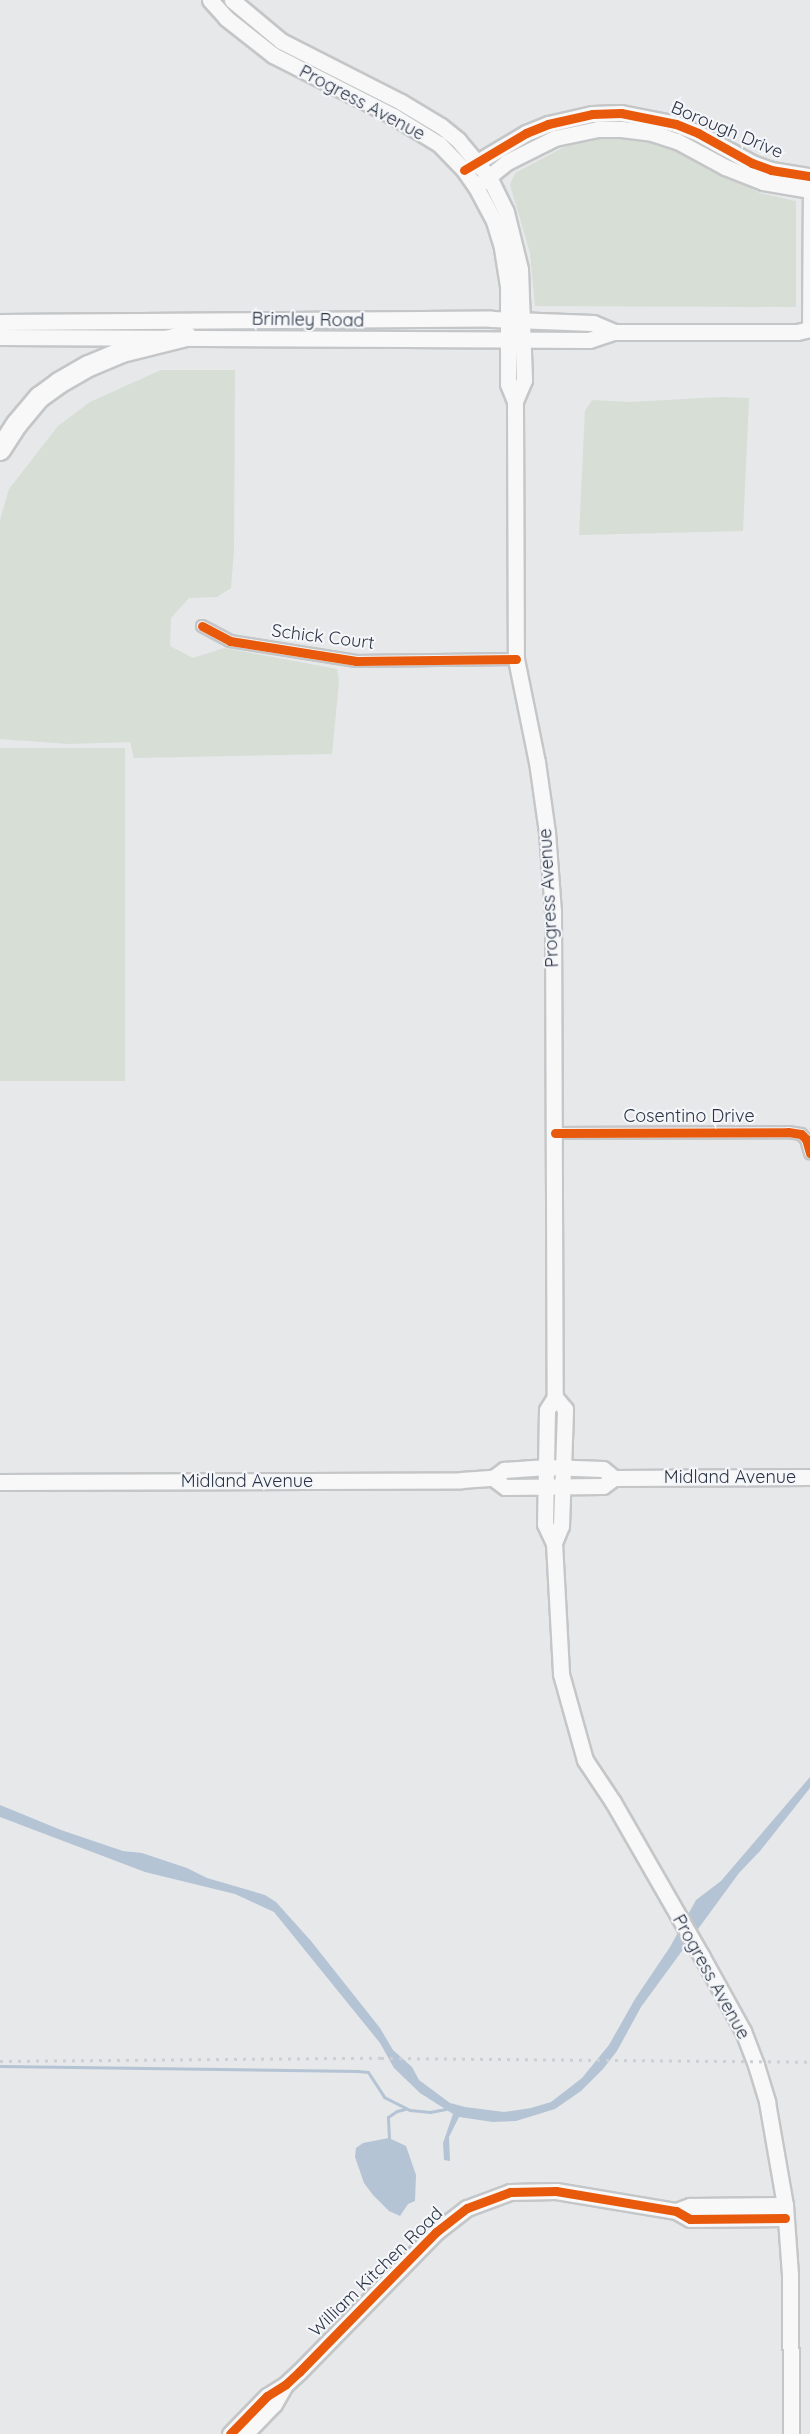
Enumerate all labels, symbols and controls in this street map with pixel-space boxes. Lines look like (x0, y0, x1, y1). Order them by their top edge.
street label: Progress Avenue (295, 61, 429, 145)
street label: Borough Drive (668, 97, 786, 163)
street label: Brimley Road (251, 308, 365, 332)
street label: Schick Court (270, 620, 376, 654)
street label: Progress Avenue (535, 828, 563, 968)
street label: Cosentino Drive (623, 1105, 755, 1127)
street label: Midland Avenue (664, 1466, 796, 1488)
street label: Midland Avenue (181, 1470, 313, 1492)
street label: Progress Avenue (668, 1911, 754, 2043)
street label: William Kitchen Road (305, 2203, 447, 2341)

